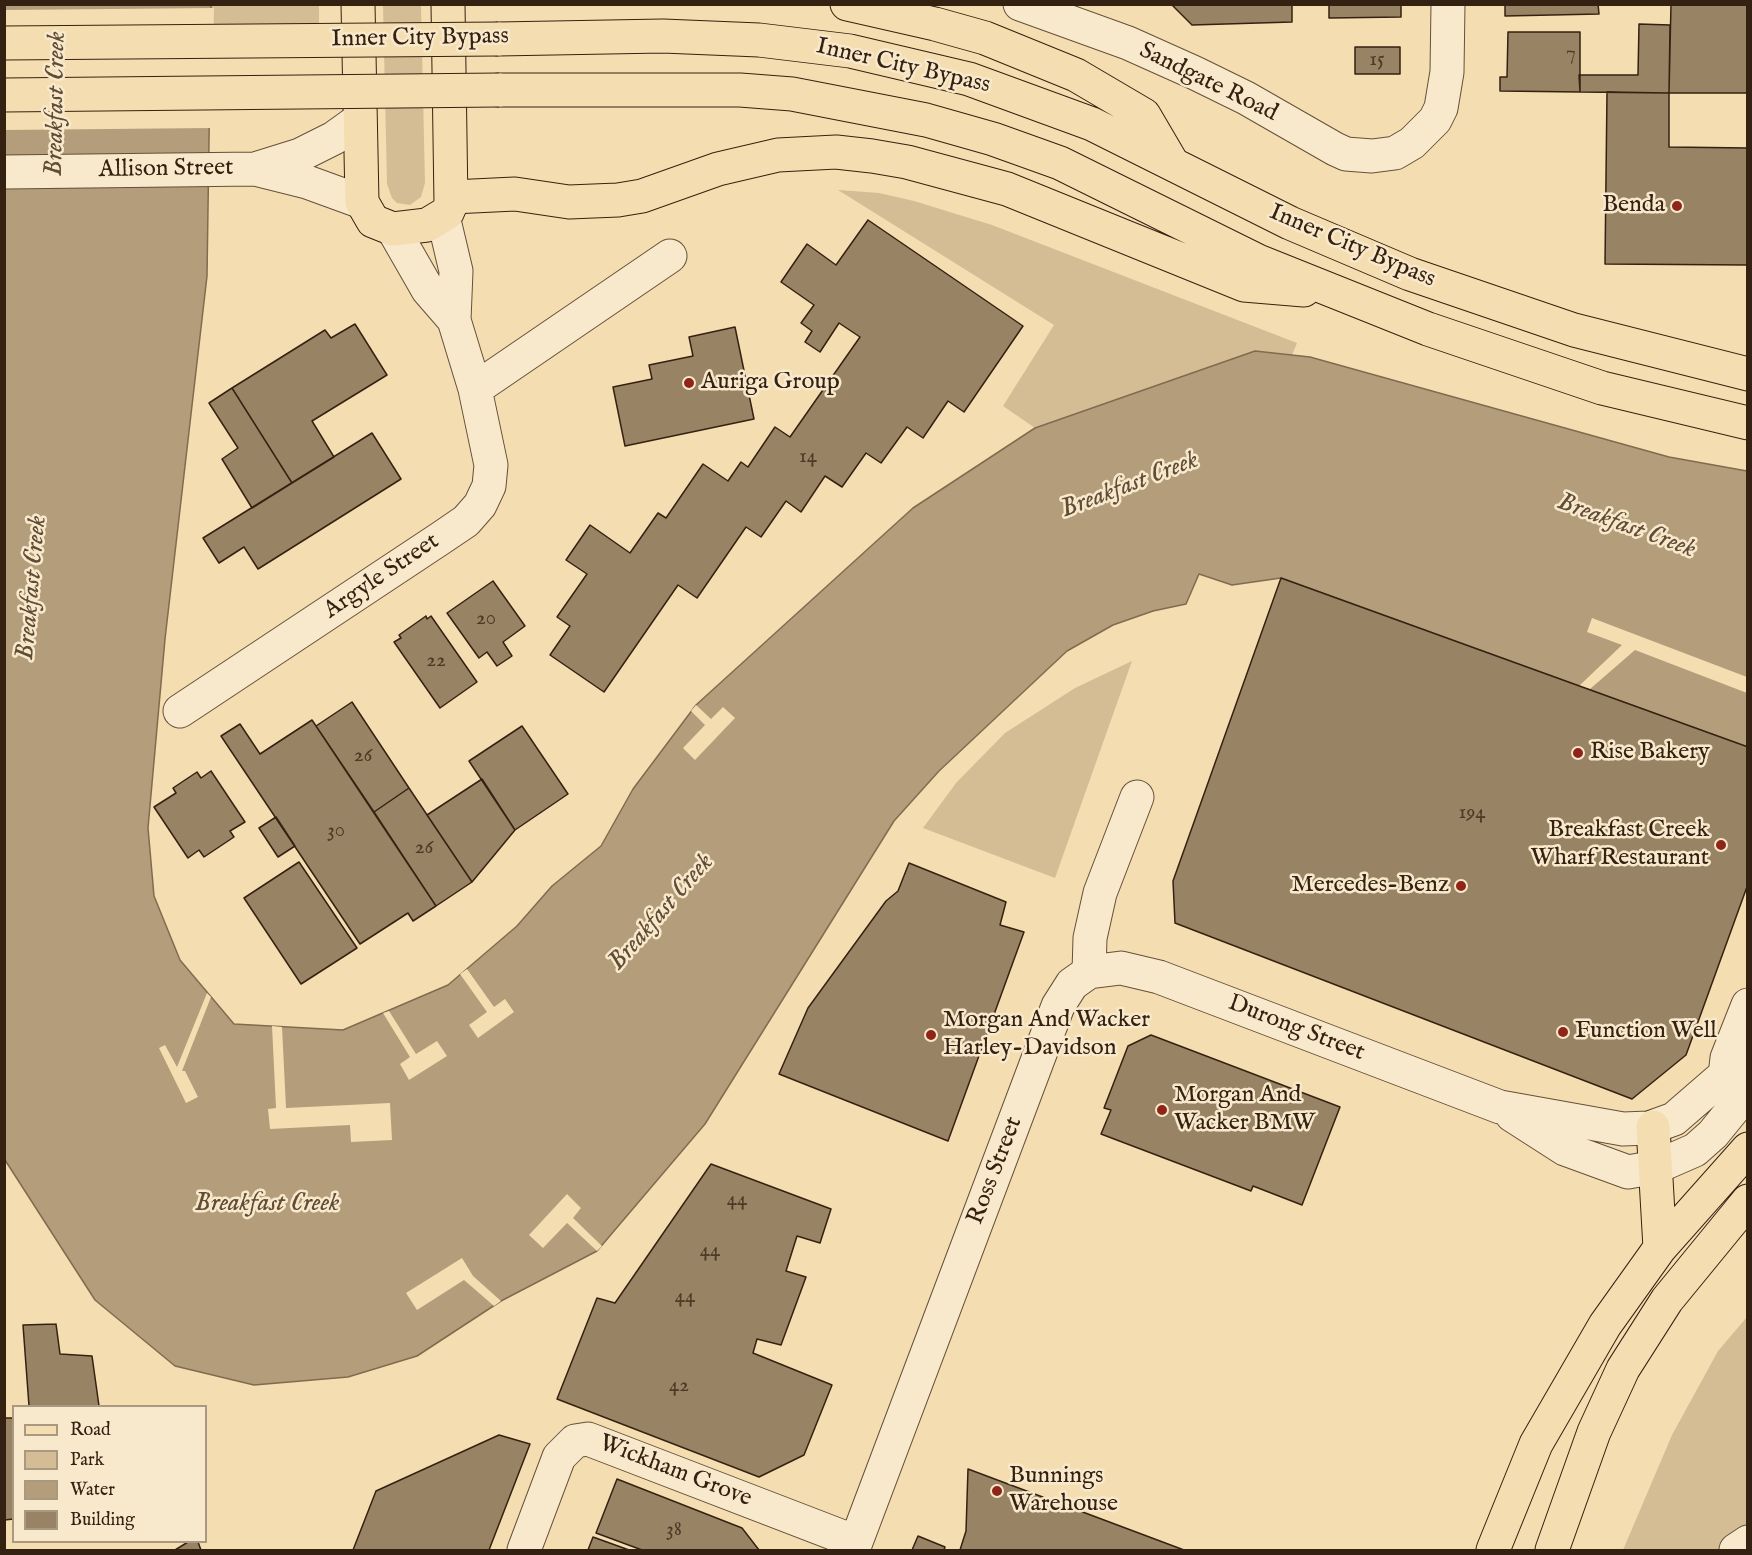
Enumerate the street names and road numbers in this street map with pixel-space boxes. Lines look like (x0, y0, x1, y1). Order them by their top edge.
street label: Inner City Bypass (331, 23, 509, 55)
street label: Inner City Bypass (813, 33, 993, 101)
street label: Sandgate Road (1134, 37, 1282, 129)
street label: Allison Street (98, 154, 234, 186)
street label: Inner City Bypass (1265, 199, 1439, 295)
street label: Argyle Street (319, 528, 445, 626)
street label: Durong Street (1224, 990, 1368, 1068)
street label: Ross Street (962, 1113, 1030, 1229)
street label: Wickham Grove (594, 1430, 756, 1514)

